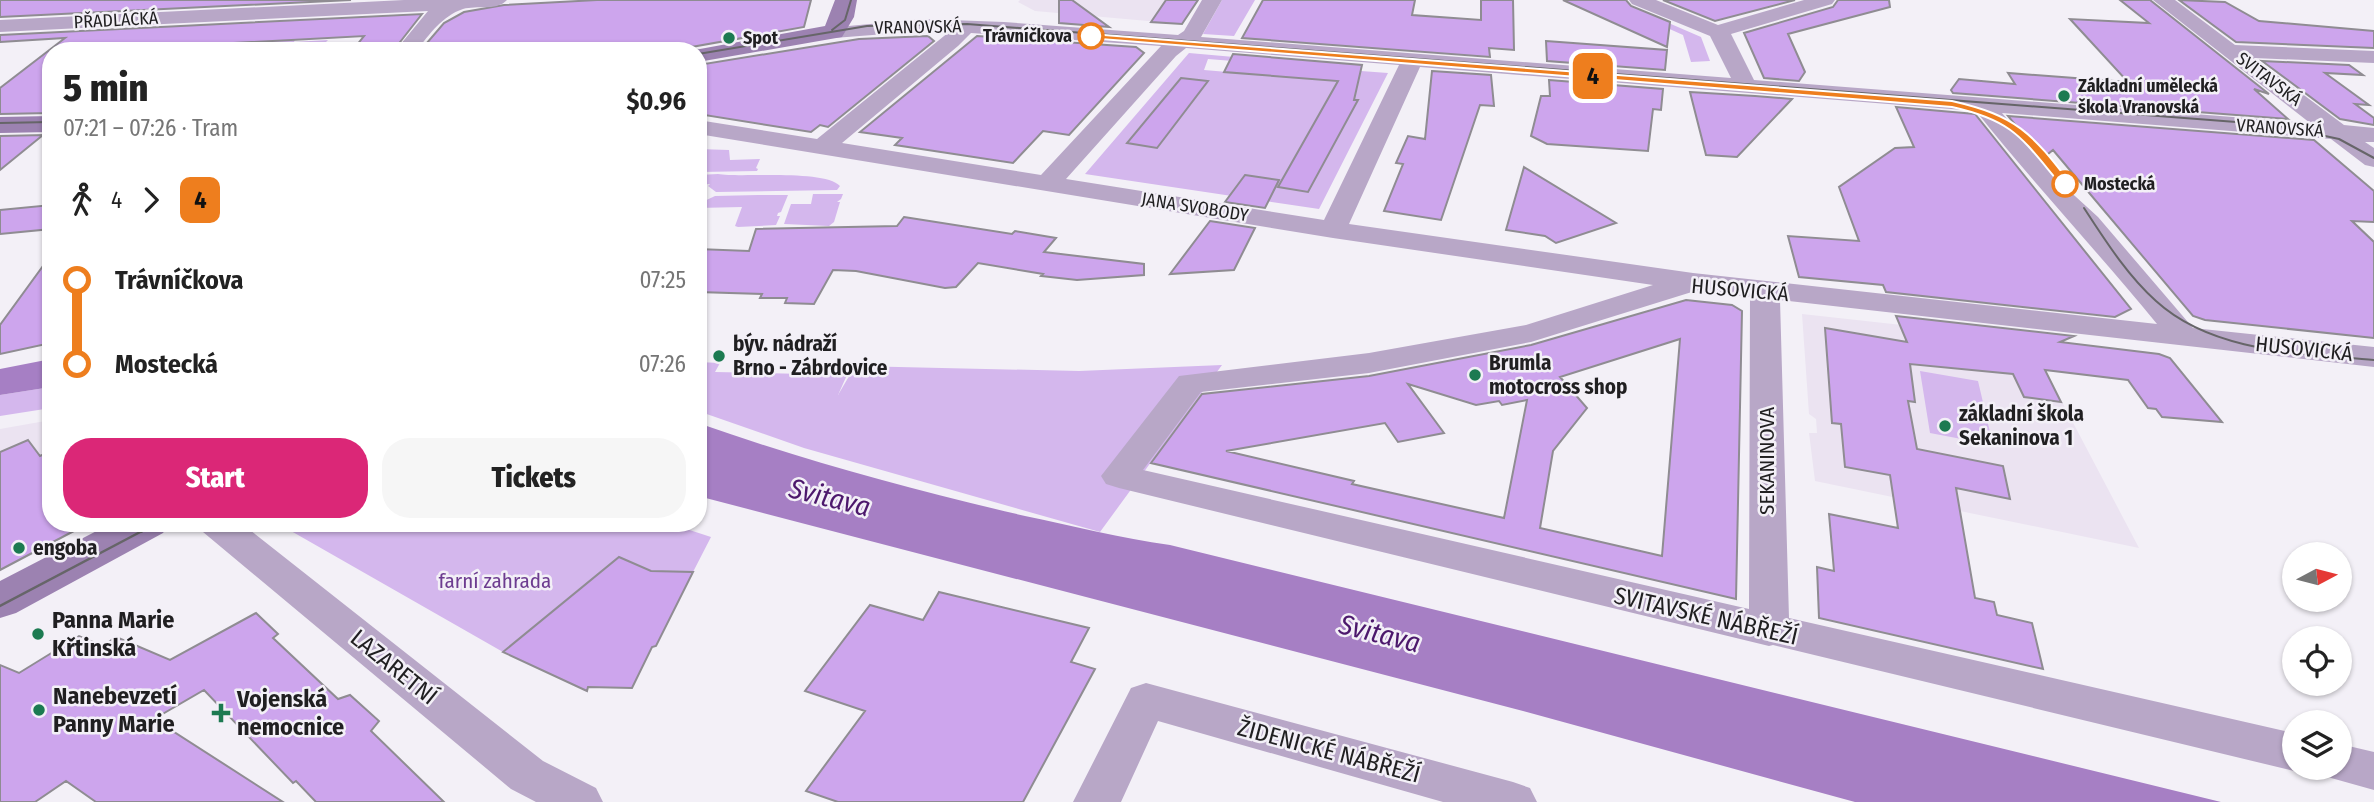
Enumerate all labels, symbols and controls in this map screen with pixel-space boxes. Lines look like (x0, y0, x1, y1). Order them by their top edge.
street label: PŘADLÁCKÁ (73, 6, 159, 33)
street label: VRANOVSKÁ (874, 14, 962, 39)
marker: Trávníčkova (1078, 23, 1104, 49)
place label: Trávníčkova (983, 25, 1072, 47)
place label: Spot (743, 27, 779, 49)
marker: Spot (721, 30, 737, 46)
street label: SVITAVSKÁ (2232, 47, 2307, 111)
line badge: 4 (1570, 53, 1616, 99)
text: 4 (1587, 62, 1599, 90)
text: 5 min (63, 65, 148, 111)
place label: Základní umělecká škola Vranovská (2078, 75, 2218, 118)
text: $0.96 (626, 86, 686, 117)
marker: Základní umělecká škola Vranovská (2056, 88, 2072, 104)
street label: VRANOVSKÁ (2236, 113, 2325, 142)
text: 07:21 – 07:26 · Tram (63, 114, 238, 142)
marker: Mostecká (2052, 171, 2078, 197)
place label: Mostecká (2084, 173, 2155, 195)
icon: walk (63, 181, 101, 219)
icon: forward (132, 181, 170, 219)
text: 4 (111, 186, 122, 214)
text: 4 (194, 186, 206, 214)
street label: JANA SVOBODY (1140, 188, 1250, 226)
text: Trávníčkova (115, 265, 243, 296)
text: 07:25 (640, 266, 686, 294)
street label: HUSOVICKÁ (1690, 273, 1790, 307)
place label: býv. nádraží Brno - Zábrdovice (733, 331, 888, 381)
street label: HUSOVICKÁ (2254, 331, 2354, 367)
marker: býv. nádraží Brno - Zábrdovice (711, 348, 727, 364)
text: Mostecká (115, 349, 218, 380)
text: 07:26 (639, 350, 686, 378)
place label: Brumla motocross shop (1489, 350, 1627, 400)
marker: Brumla motocross shop (1467, 367, 1483, 383)
place label: základní škola Sekaninova 1 (1959, 401, 2084, 451)
street label: SEKANINOVA (1754, 407, 1780, 515)
marker: základní škola Sekaninova 1 (1937, 418, 1953, 434)
button: Start (63, 438, 368, 518)
button: Tickets (382, 438, 686, 518)
water label: Svitava (785, 471, 874, 524)
place label: engoba (33, 535, 98, 561)
marker: engoba (11, 540, 27, 556)
north arrow (2282, 542, 2352, 612)
map controls (2282, 542, 2352, 780)
park label: farní zahrada (439, 568, 551, 594)
street label: SVITAVSKÉ NÁBŘEŽÍ (1611, 580, 1801, 651)
place label: Panna Marie Křtinská (52, 606, 174, 662)
water label: Svitava (1335, 607, 1424, 660)
street label: LAZARETNÍ (345, 623, 444, 710)
marker: Panna Marie Křtinská (30, 626, 46, 642)
button: locate (2282, 626, 2352, 696)
place label: Nanebevzetí Panny Marie (53, 682, 178, 738)
place label: Vojenská nemocnice (236, 685, 344, 741)
marker: Nanebevzetí Panny Marie (31, 702, 47, 718)
marker: Vojenská nemocnice (211, 703, 231, 723)
button: layers (2282, 710, 2352, 780)
street label: ŽIDENICKÉ NÁBŘEŽÍ (1235, 712, 1423, 789)

